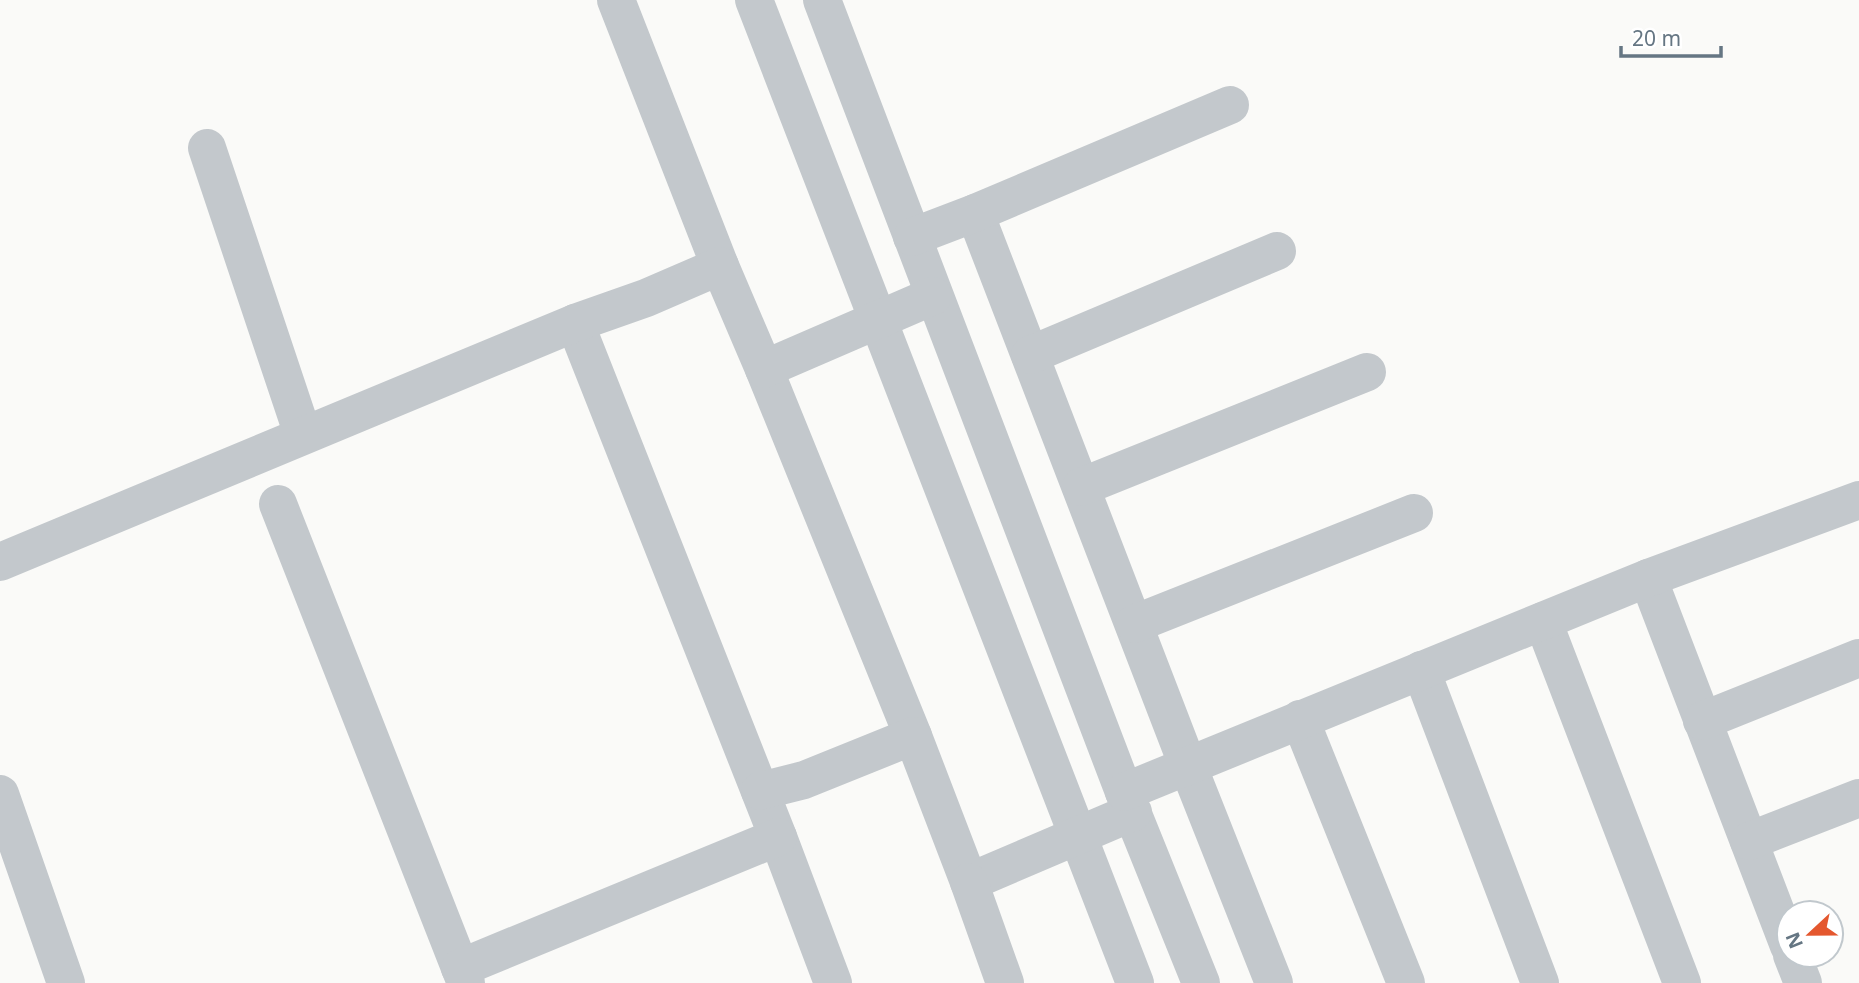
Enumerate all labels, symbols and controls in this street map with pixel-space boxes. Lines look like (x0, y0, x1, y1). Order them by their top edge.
scale bar (1621, 14, 1721, 58)
text: 20 m (1632, 24, 1681, 52)
north arrow (1775, 899, 1845, 969)
text: N (1779, 928, 1809, 952)

